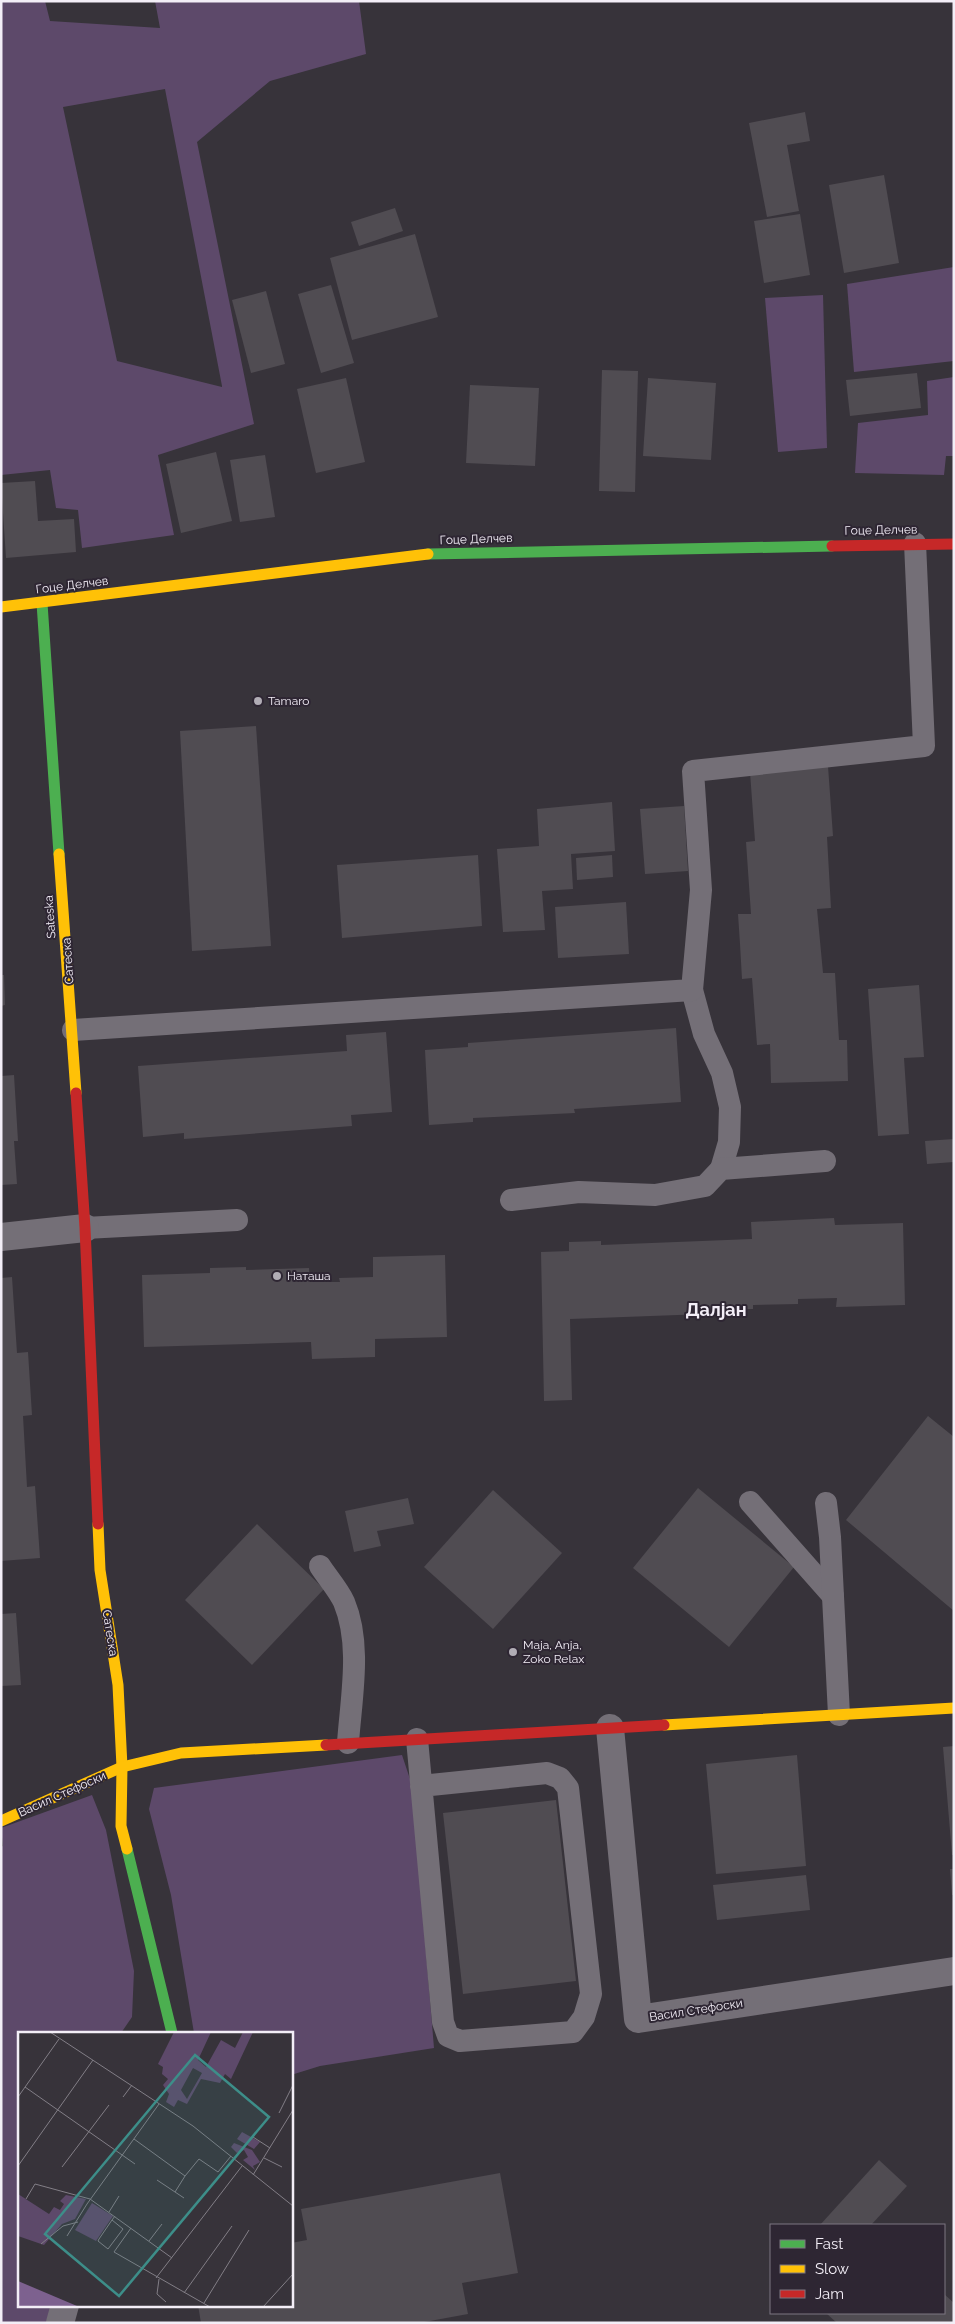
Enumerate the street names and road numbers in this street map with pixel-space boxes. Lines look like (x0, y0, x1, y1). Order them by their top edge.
street label: Гоце Делчев (844, 522, 918, 538)
street label: Гоце Делчев (439, 531, 513, 547)
street label: Гоце Делчев (35, 574, 109, 596)
street label: Sateska (42, 895, 58, 939)
street label: Сатеска (59, 937, 77, 985)
street label: Сатеска (99, 1609, 121, 1657)
street label: Васил Стефоски (16, 1768, 108, 1820)
street label: Васил Стефоски (648, 1996, 744, 2024)

